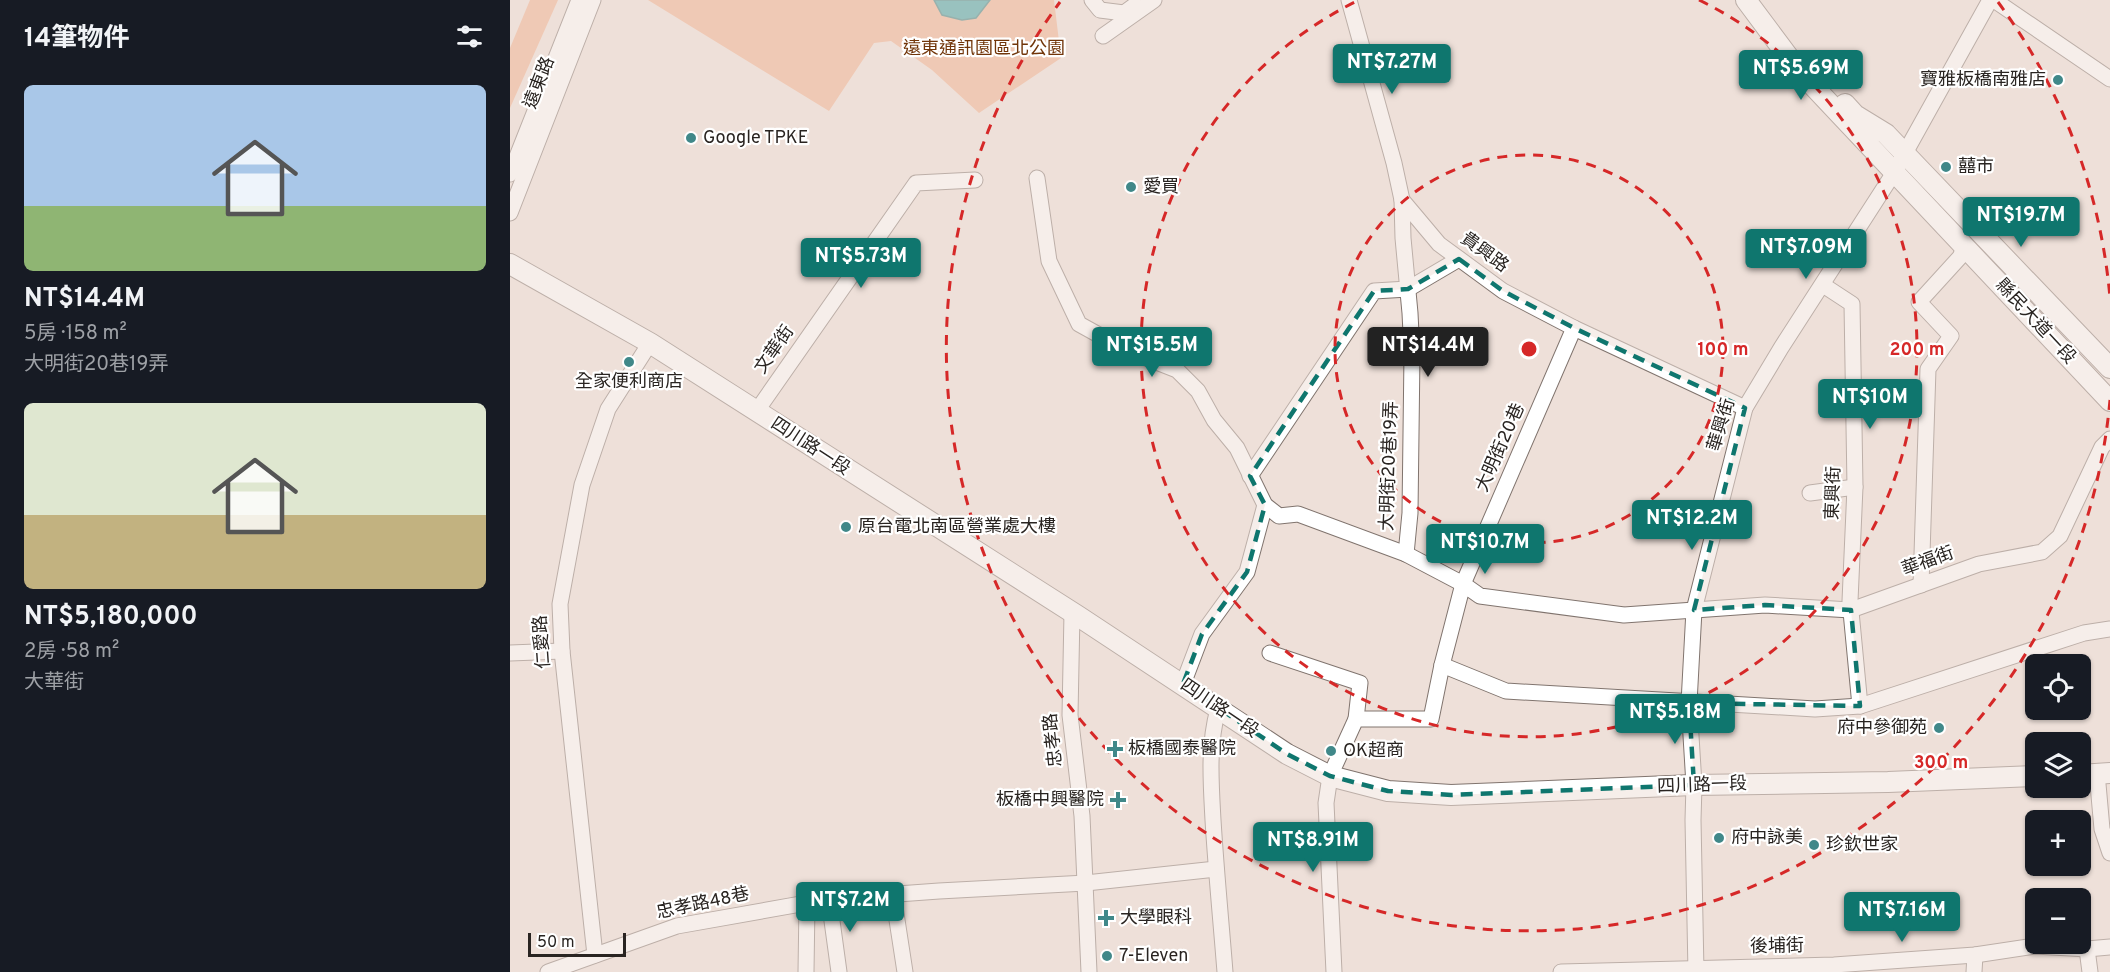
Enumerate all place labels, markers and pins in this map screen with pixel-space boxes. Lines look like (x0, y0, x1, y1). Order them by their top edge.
pin: NT$7.27M (1330, 44, 1454, 95)
pin: NT$5.69M (1739, 50, 1863, 101)
place label: 寶雅板橋南雅店 (1920, 69, 2046, 92)
marker: 寶雅板橋南雅店 (2051, 73, 2065, 87)
place label: Google TPKE (703, 127, 809, 150)
marker: Google TPKE (684, 131, 698, 145)
place label: 囍市 (1958, 156, 1994, 179)
marker: 囍市 (1939, 160, 1953, 174)
place label: 愛買 (1143, 176, 1179, 199)
marker: 愛買 (1124, 180, 1138, 194)
pin: NT$19.7M (1959, 197, 2083, 248)
pin: NT$7.09M (1744, 229, 1868, 280)
pin: NT$5.73M (799, 238, 923, 289)
pin: NT$15.5M (1090, 327, 1214, 378)
pin: NT$14.4M (1366, 327, 1490, 378)
centre of rings (1519, 339, 1539, 359)
marker: 全家便利商店 (622, 355, 636, 369)
place label: 全家便利商店 (575, 371, 683, 394)
pin: NT$10M (1821, 379, 1919, 430)
pin: NT$12.2M (1630, 500, 1754, 551)
place label: 原台電北南區營業處大樓 (858, 516, 1056, 539)
marker: 原台電北南區營業處大樓 (839, 520, 853, 534)
pin: NT$10.7M (1423, 524, 1547, 575)
pin: NT$5.18M (1613, 694, 1737, 745)
place label: 府中參御苑 (1837, 717, 1927, 740)
marker: 府中參御苑 (1932, 721, 1946, 735)
place label: 板橋國泰醫院 (1128, 738, 1236, 761)
marker: 板橋國泰醫院 (1106, 740, 1124, 758)
place label: OK超商 (1343, 740, 1404, 763)
marker: OK超商 (1324, 744, 1338, 758)
place label: 板橋中興醫院 (996, 789, 1104, 812)
marker: 板橋中興醫院 (1109, 791, 1127, 809)
pin: NT$8.91M (1251, 822, 1375, 873)
place label: 府中詠美 (1731, 827, 1803, 850)
marker: 府中詠美 (1712, 831, 1726, 845)
place label: 珍欽世家 (1826, 834, 1898, 857)
marker: 珍欽世家 (1807, 838, 1821, 852)
pin: NT$7.2M (795, 882, 905, 933)
pin: NT$7.16M (1840, 892, 1964, 943)
place label: 大學眼科 (1120, 907, 1192, 930)
marker: 大學眼科 (1097, 909, 1115, 927)
place label: 7-Eleven (1119, 945, 1188, 968)
marker: 7-Eleven (1100, 949, 1114, 963)

